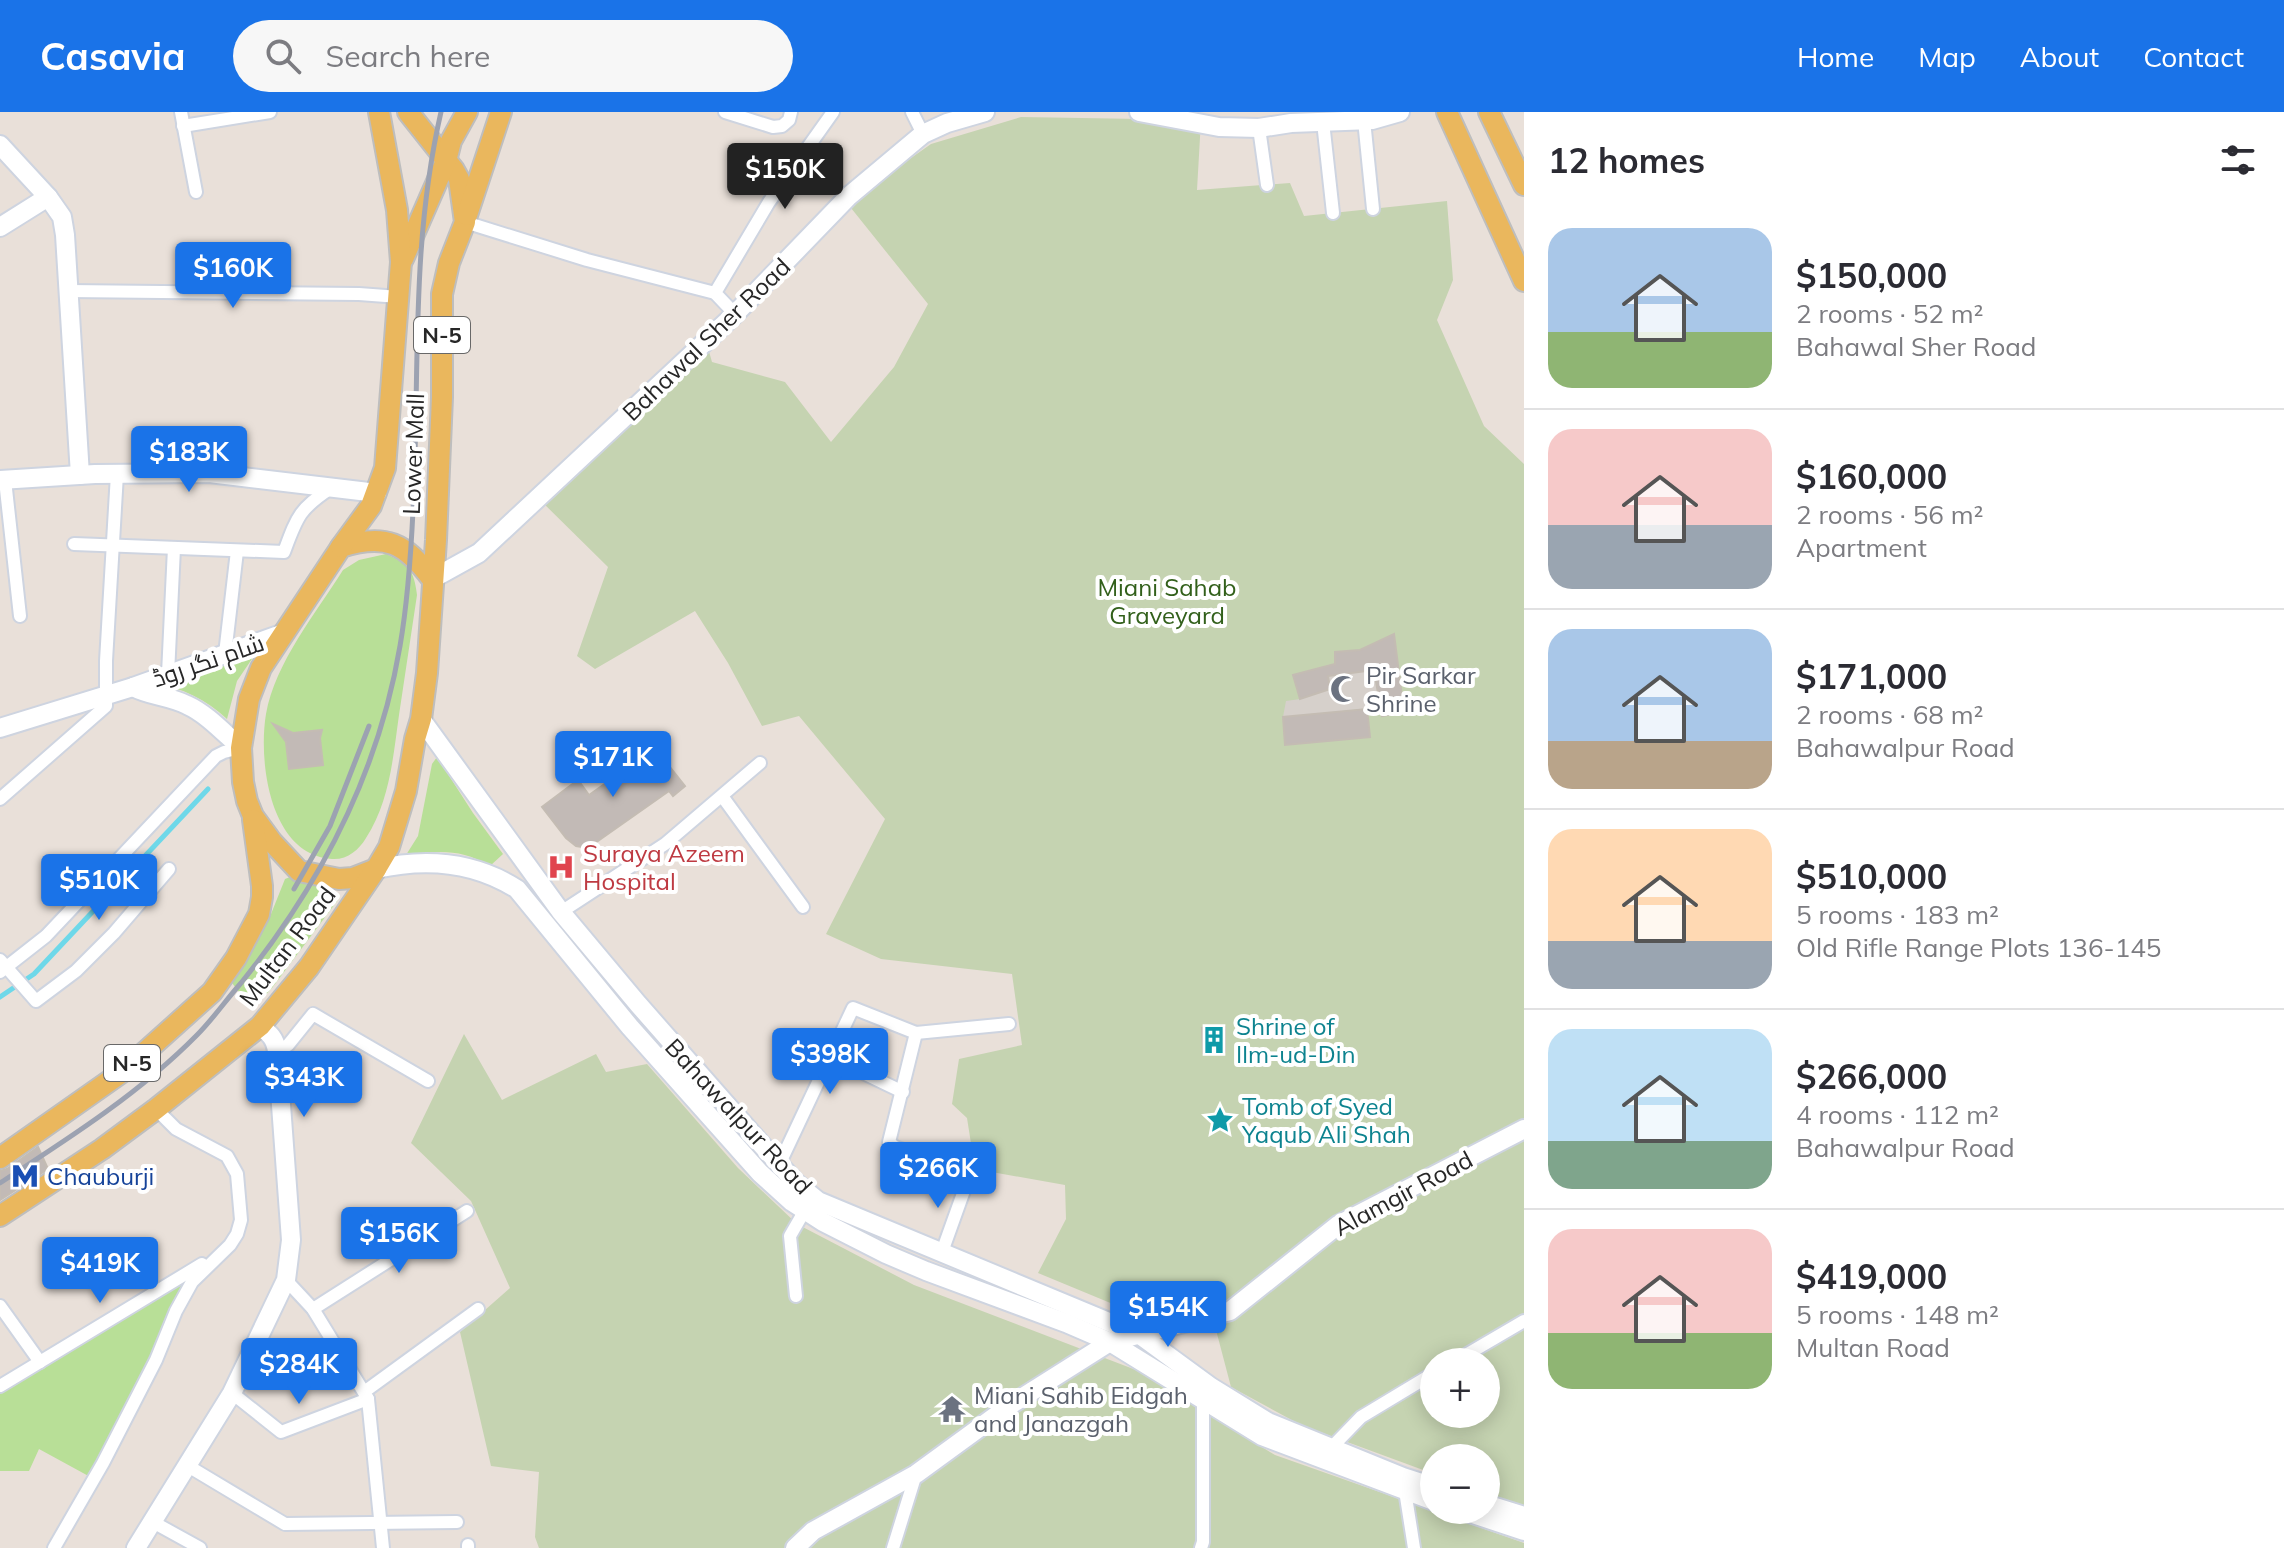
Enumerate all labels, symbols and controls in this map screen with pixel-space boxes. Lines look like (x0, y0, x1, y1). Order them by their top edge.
search box (233, 20, 793, 92)
text: Casavia (40, 32, 185, 80)
icon: search (261, 34, 305, 78)
text: Search here (325, 37, 490, 75)
text: Home (1797, 39, 1874, 74)
text: Map (1918, 39, 1976, 74)
text: About (2020, 39, 2099, 74)
text: Contact (2143, 39, 2244, 74)
icon: filters (2216, 138, 2260, 182)
text: 12 homes (1548, 139, 1705, 182)
pin: $150K (729, 143, 841, 211)
text: $150K (745, 152, 825, 185)
pin: $160K (177, 242, 289, 310)
text: $160K (193, 251, 273, 284)
street label: Bahawal Sher Road (616, 251, 796, 427)
text: $150,000 (1796, 254, 1947, 297)
icon: home (1612, 260, 1708, 356)
text: 2 rooms · 52 m² (1796, 297, 1983, 330)
road number: N-5 (414, 317, 470, 353)
text: Bahawal Sher Road (1796, 330, 2036, 363)
street label: Lower Mall (396, 393, 430, 515)
pin: $183K (133, 426, 245, 494)
text: $183K (149, 435, 229, 468)
text: $160,000 (1796, 455, 1947, 498)
icon: home (1612, 461, 1708, 557)
text: 2 rooms · 56 m² (1796, 498, 1983, 531)
text: Apartment (1796, 531, 1927, 564)
park label: Miani Sahab Graveyard (1098, 572, 1236, 630)
street label: شام نگر روڈ (148, 627, 268, 695)
text: $171,000 (1796, 655, 1947, 698)
place label: Pir Sarkar Shrine (1366, 660, 1476, 718)
icon: home (1612, 661, 1708, 757)
mosque icon: Pir Sarkar Shrine (1329, 674, 1359, 704)
text: 2 rooms · 68 m² (1796, 698, 1983, 731)
pin: $171K (557, 731, 669, 799)
text: Bahawalpur Road (1796, 731, 2015, 764)
text: $171K (573, 740, 653, 773)
place label: Suraya Azeem Hospital (583, 838, 745, 896)
hospital icon: Suraya Azeem Hospital (546, 852, 576, 882)
pin: $510K (43, 854, 155, 922)
text: $510,000 (1796, 855, 1947, 898)
icon: home (1612, 861, 1708, 957)
text: $510K (59, 863, 139, 896)
street label: Multan Road (232, 880, 342, 1012)
text: 5 rooms · 183 m² (1796, 898, 1999, 931)
text: Old Rifle Range Plots 136-145 (1796, 931, 2161, 964)
place label: Shrine of Ilm-ud-Din (1236, 1011, 1356, 1069)
building icon: Shrine of Ilm-ud-Din (1199, 1025, 1229, 1055)
pin: $398K (774, 1028, 886, 1096)
street label: Bahawalpur Road (659, 1032, 819, 1200)
text: $398K (790, 1037, 870, 1070)
road number: N-5 (104, 1045, 160, 1081)
pin: $343K (248, 1051, 360, 1119)
text: $266,000 (1796, 1055, 1947, 1098)
text: $343K (264, 1060, 344, 1093)
icon: home (1612, 1061, 1708, 1157)
place label: Tomb of Syed Yaqub Ali Shah (1241, 1091, 1411, 1149)
text: 4 rooms · 112 m² (1796, 1098, 1999, 1131)
place icon: Tomb of Syed Yaqub Ali Shah (1205, 1105, 1235, 1135)
text: Bahawalpur Road (1796, 1131, 2015, 1164)
pin: $266K (882, 1142, 994, 1210)
street label: Alamgir Road (1328, 1144, 1478, 1242)
text: $266K (898, 1151, 978, 1184)
metro station icon: Chauburji (10, 1161, 40, 1191)
place label: Chauburji (47, 1161, 154, 1191)
pin: $156K (343, 1207, 455, 1275)
text: $156K (359, 1216, 439, 1249)
pin: $419K (44, 1237, 156, 1305)
text: $419K (60, 1246, 140, 1279)
text: $419,000 (1796, 1255, 1947, 1298)
icon: home (1612, 1261, 1708, 1357)
pin: $154K (1112, 1281, 1224, 1349)
text: $154K (1128, 1290, 1208, 1323)
text: 5 rooms · 148 m² (1796, 1298, 1999, 1331)
text: Multan Road (1796, 1331, 1950, 1364)
pin: $284K (243, 1338, 355, 1406)
text: $284K (259, 1347, 339, 1380)
map controls (1420, 1348, 1500, 1524)
button: + (1420, 1348, 1500, 1428)
place label: Miani Sahib Eidgah and Janazgah (974, 1380, 1188, 1438)
temple icon: Miani Sahib Eidgah and Janazgah (937, 1394, 967, 1424)
button: − (1420, 1444, 1500, 1524)

